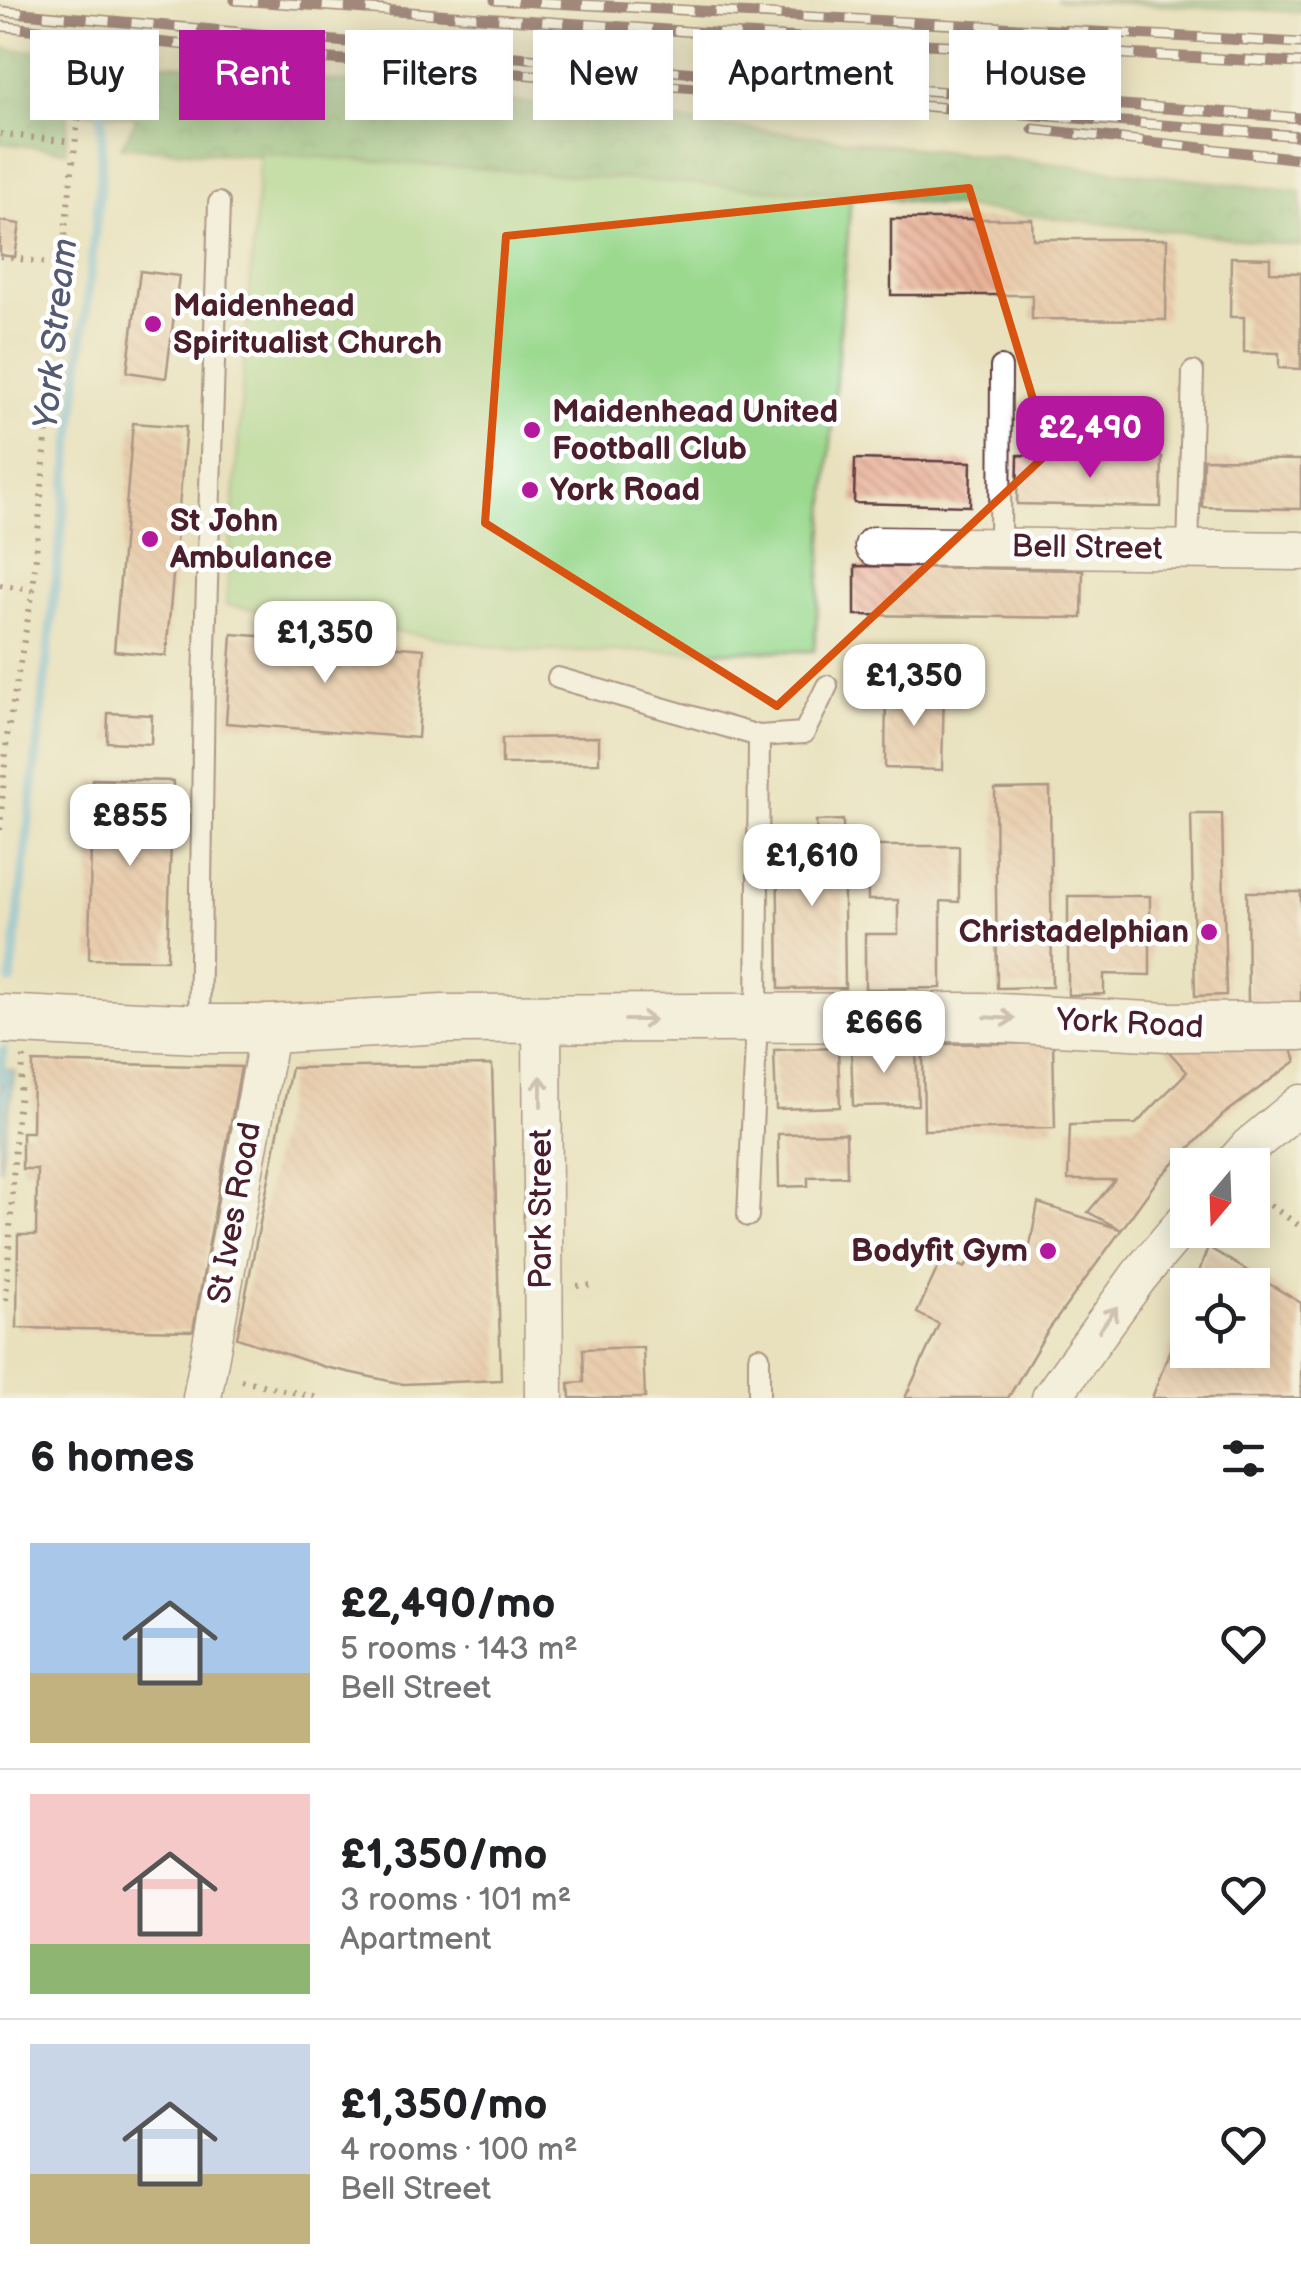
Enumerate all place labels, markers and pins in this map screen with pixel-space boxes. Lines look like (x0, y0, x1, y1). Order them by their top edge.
place label: Maidenhead Spiritualist Church (173, 287, 442, 363)
marker: Maidenhead Spiritualist Church (142, 313, 164, 335)
place label: Maidenhead United Football Club (552, 393, 838, 469)
pin: £2,490 (1009, 396, 1171, 481)
marker: Maidenhead United Football Club (521, 419, 543, 441)
place label: York Road (550, 471, 700, 510)
marker: York Road (519, 479, 541, 501)
place label: St John Ambulance (169, 502, 332, 578)
marker: St John Ambulance (139, 528, 161, 550)
pin: £1,350 (244, 601, 406, 686)
pin: £1,350 (833, 644, 995, 729)
pin: £855 (71, 784, 189, 869)
pin: £1,610 (731, 824, 893, 909)
place label: Christadelphian (959, 913, 1189, 952)
marker: Christadelphian (1198, 921, 1220, 943)
pin: £666 (825, 991, 943, 1076)
place label: Bodyfit Gym (851, 1232, 1028, 1271)
marker: Bodyfit Gym (1037, 1240, 1059, 1262)

